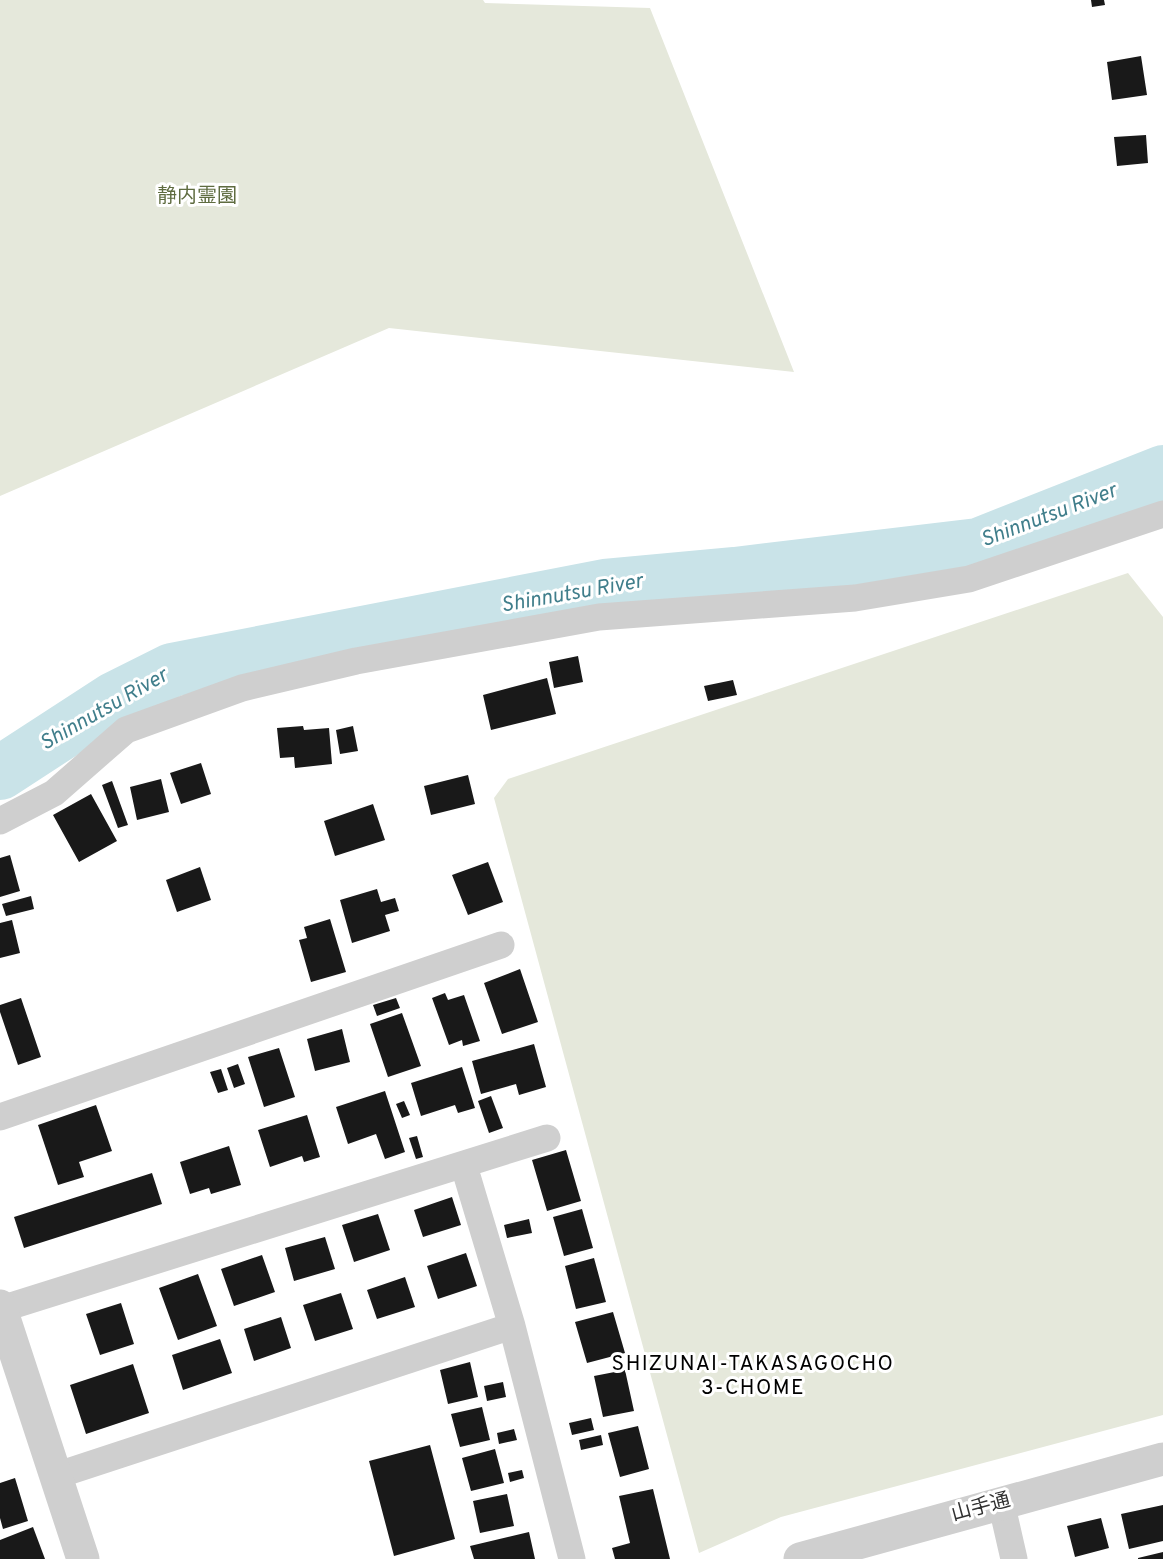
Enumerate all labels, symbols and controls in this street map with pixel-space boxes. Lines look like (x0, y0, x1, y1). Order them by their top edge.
park label: 静内霊園 (157, 184, 237, 210)
water label: Shinnutsu River (977, 477, 1123, 554)
water label: Shinnutsu River (499, 568, 647, 620)
water label: Shinnutsu River (35, 661, 175, 758)
district label: SHIZUNAI-TAKASAGOCHO 3-CHOME (612, 1351, 894, 1402)
street label: 山手通 (949, 1488, 1013, 1528)

